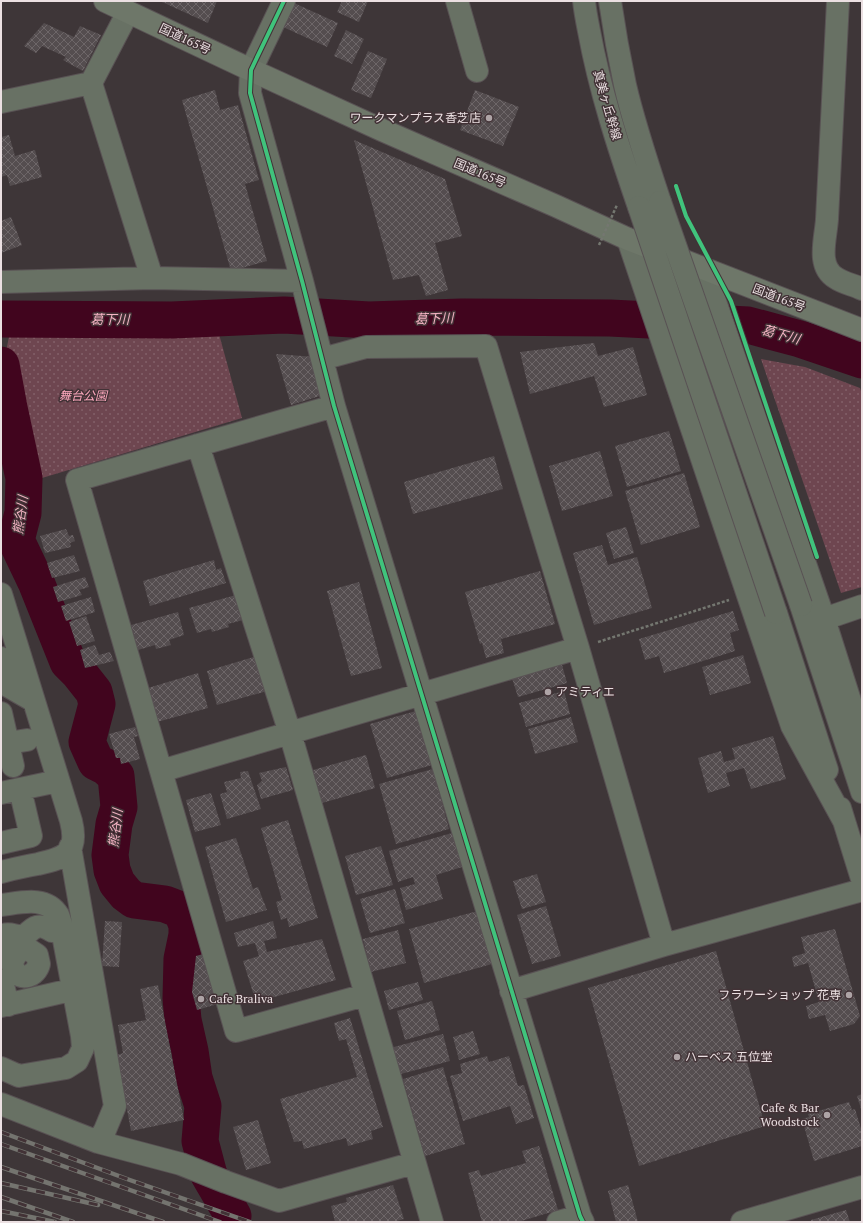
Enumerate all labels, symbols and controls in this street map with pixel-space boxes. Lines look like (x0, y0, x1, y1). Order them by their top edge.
street label: 国道165号 (157, 20, 213, 57)
street label: 真美ヶ丘幹線 (590, 68, 625, 142)
place label: ワークマンプラス香芝店 (350, 110, 481, 125)
marker: ワークマンプラス香芝店 (484, 113, 494, 123)
street label: 国道165号 (452, 155, 509, 190)
street label: 国道165号 (751, 281, 808, 314)
water label: 葛下川 (414, 308, 456, 328)
water label: 葛下川 (90, 310, 131, 328)
water label: 葛下川 (760, 320, 804, 348)
park label: 舞台公園 (59, 388, 109, 403)
water label: 熊谷川 (8, 492, 32, 536)
place label: アミティエ (556, 684, 615, 699)
marker: アミティエ (543, 687, 553, 697)
water label: 熊谷川 (104, 806, 127, 848)
place label: フラワーショップ 花専 (718, 987, 841, 1002)
marker: フラワーショップ 花専 (844, 990, 854, 1000)
place label: Cafe Braliva (209, 991, 273, 1006)
marker: Cafe Braliva (196, 994, 206, 1004)
place label: ハーベス 五位堂 (685, 1049, 772, 1064)
marker: ハーベス 五位堂 (672, 1052, 682, 1062)
place label: Cafe & Bar Woodstock (761, 1100, 820, 1129)
marker: Cafe & Bar Woodstock (822, 1110, 832, 1120)

